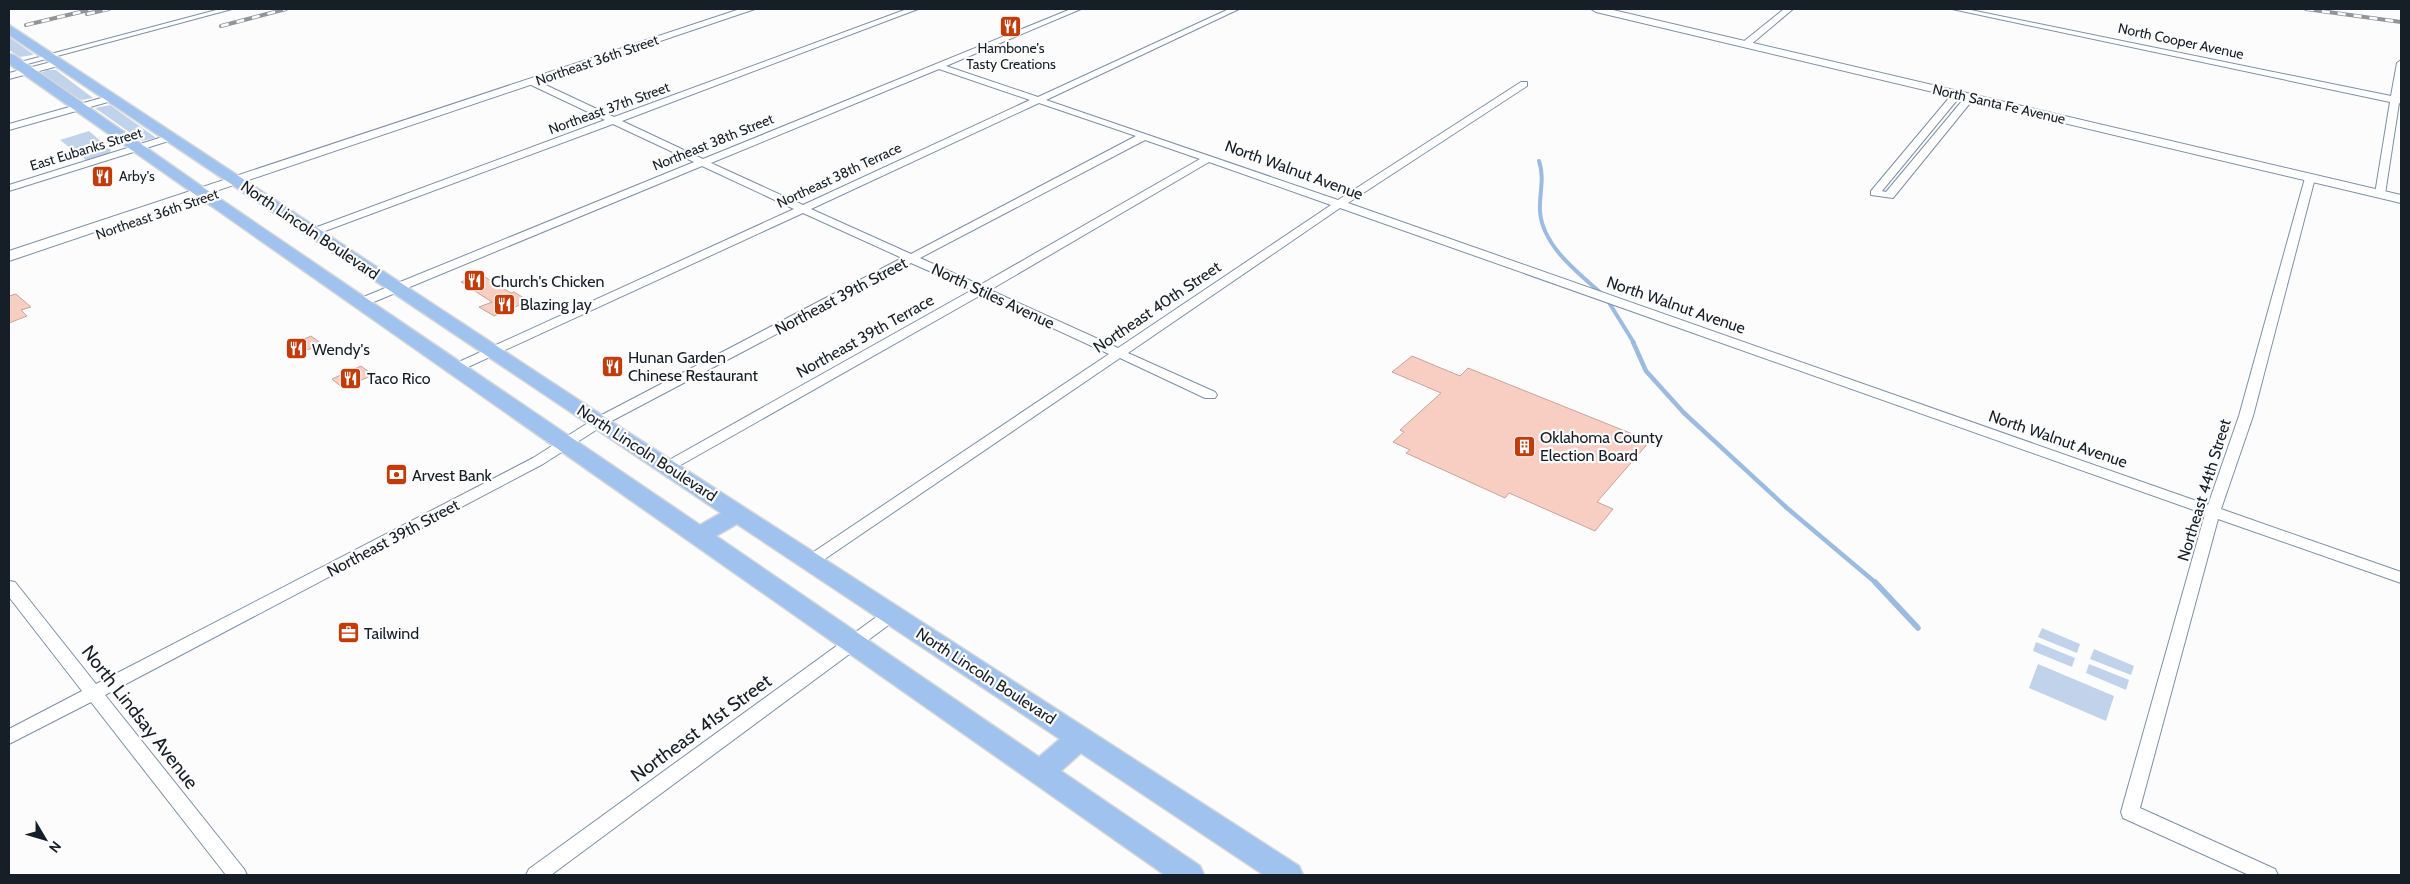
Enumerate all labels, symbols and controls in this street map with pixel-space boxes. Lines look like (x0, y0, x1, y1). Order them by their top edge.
restaurant icon: Hambone's Tasty Creations (999, 14, 1023, 38)
street label: North Cooper Avenue (2117, 19, 2245, 63)
street label: Northeast 36th Street (533, 30, 661, 89)
place label: Hambone's Tasty Creations (966, 39, 1056, 73)
street label: Northeast 37th Street (546, 78, 672, 138)
street label: North Santa Fe Avenue (1931, 80, 2067, 128)
street label: Northeast 38th Street (650, 109, 776, 175)
street label: East Eubanks Street (28, 123, 145, 175)
street label: North Walnut Avenue (1222, 136, 1366, 204)
street label: Northeast 38th Terrace (774, 138, 904, 212)
restaurant icon: Arby's (91, 164, 115, 188)
place label: Arby's (119, 167, 155, 185)
street label: North Lincoln Boulevard (237, 177, 383, 283)
street label: Northeast 36th Street (93, 184, 221, 243)
street label: Northeast 39th Street (772, 253, 911, 339)
street label: Northeast 40th Street (1090, 257, 1225, 357)
street label: North Stiles Avenue (929, 259, 1057, 333)
restaurant icon: Church's Chicken (463, 269, 487, 293)
place label: Church's Chicken (491, 272, 604, 291)
street label: North Walnut Avenue (1604, 272, 1748, 338)
street label: Northeast 39th Terrace (793, 290, 937, 382)
restaurant icon: Blazing Jay (492, 292, 516, 316)
place label: Blazing Jay (520, 295, 592, 314)
restaurant icon: Wendy's (284, 337, 308, 361)
place label: Wendy's (312, 340, 370, 359)
place label: Hunan Garden Chinese Restaurant (628, 348, 759, 385)
restaurant icon: Hunan Garden Chinese Restaurant (600, 354, 624, 378)
restaurant icon: Taco Rico (339, 366, 363, 390)
place label: Taco Rico (367, 369, 431, 388)
street label: North Lincoln Boulevard (574, 401, 720, 505)
street label: North Walnut Avenue (1986, 406, 2130, 472)
street label: Northeast 44th Street (2173, 416, 2235, 563)
place label: Oklahoma County Election Board (1540, 428, 1663, 465)
building icon: Oklahoma County Election Board (1512, 434, 1536, 458)
bank icon: Arvest Bank (384, 463, 408, 487)
place label: Arvest Bank (412, 466, 493, 485)
street label: Northeast 39th Street (324, 495, 463, 581)
office icon: Tailwind (336, 621, 360, 645)
place label: Tailwind (364, 624, 419, 643)
street label: North Lincoln Boulevard (913, 624, 1059, 728)
street label: North Lindsay Avenue (77, 641, 203, 794)
street label: Northeast 41st Street (626, 669, 776, 787)
north arrow (20, 814, 70, 864)
text: N (45, 838, 65, 856)

